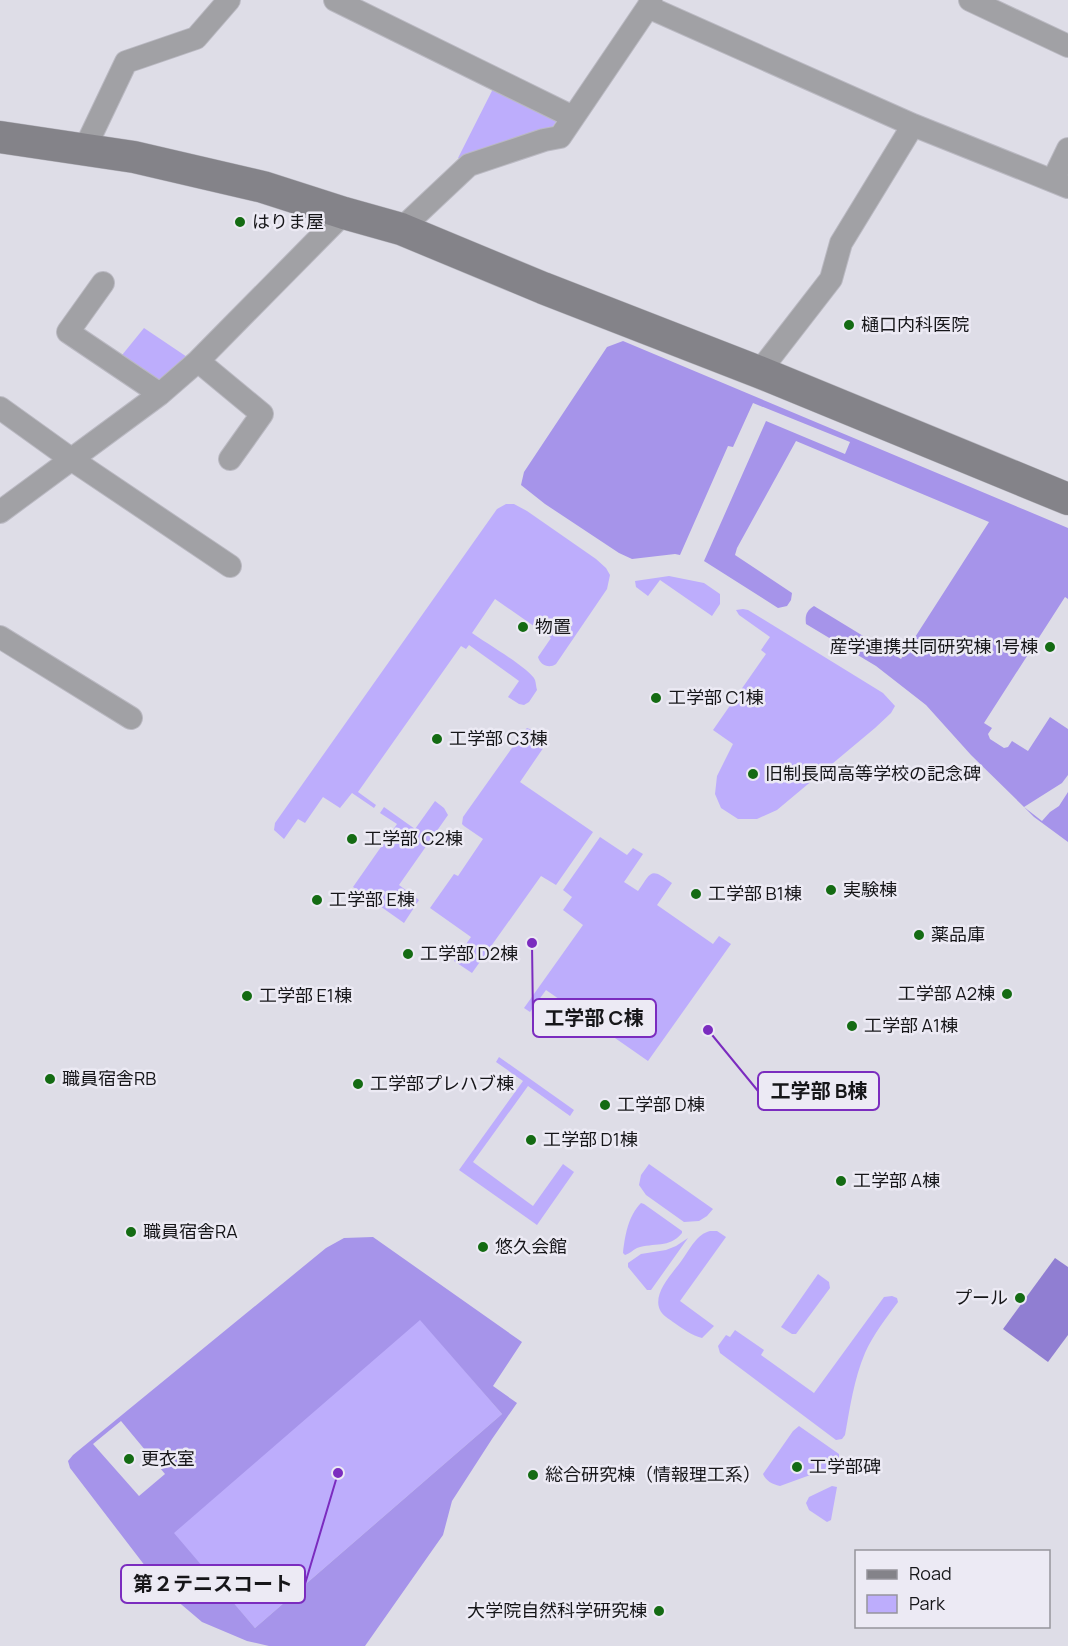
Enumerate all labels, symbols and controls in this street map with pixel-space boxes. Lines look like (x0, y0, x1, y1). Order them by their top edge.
place label: はりま屋 (252, 209, 324, 233)
marker: はりま屋 (233, 215, 247, 229)
place label: 樋口内科医院 (861, 312, 969, 336)
marker: 樋口内科医院 (842, 318, 856, 332)
place label: 物置 (535, 614, 571, 638)
marker: 物置 (516, 620, 530, 634)
place label: 産学連携共同研究棟 1号棟 (829, 634, 1038, 658)
marker: 産学連携共同研究棟 1号棟 (1043, 640, 1057, 654)
place label: 工学部 C1棟 (668, 685, 764, 709)
marker: 工学部 C1棟 (649, 691, 663, 705)
place label: 工学部 C3棟 (449, 726, 547, 750)
marker: 工学部 C3棟 (430, 732, 444, 746)
place label: 旧制長岡高等学校の記念碑 (765, 761, 981, 785)
marker: 旧制長岡高等学校の記念碑 (746, 767, 760, 781)
place label: 工学部 C2棟 (364, 826, 463, 850)
marker: 工学部 C2棟 (345, 832, 359, 846)
place label: 実験棟 (843, 877, 897, 901)
place label: 工学部 B1棟 (708, 881, 802, 905)
marker: 実験棟 (824, 883, 838, 897)
place label: 工学部 E棟 (329, 887, 415, 911)
marker: 工学部 B1棟 (689, 887, 703, 901)
marker: 工学部 E棟 (310, 893, 324, 907)
place label: 薬品庫 (931, 922, 985, 946)
marker: 薬品庫 (912, 928, 926, 942)
place label: 工学部 D2棟 (420, 941, 518, 965)
marker: 工学部 D2棟 (401, 947, 415, 961)
place label: 工学部 A2棟 (898, 981, 995, 1005)
place label: 工学部 E1棟 (259, 983, 352, 1007)
marker: 工学部 A2棟 (1000, 987, 1014, 1001)
marker: 工学部 E1棟 (240, 989, 254, 1003)
callout: 工学部 C棟 (533, 999, 656, 1037)
text: 工学部 C棟 (545, 1004, 643, 1031)
place label: 工学部 A1棟 (864, 1013, 958, 1037)
marker: 工学部 A1棟 (845, 1019, 859, 1033)
place label: 職員宿舎RB (62, 1066, 156, 1090)
place label: 工学部プレハブ棟 (370, 1071, 514, 1095)
marker: 職員宿舎RB (43, 1072, 57, 1086)
callout: 工学部 B棟 (758, 1072, 879, 1110)
marker: 工学部プレハブ棟 (351, 1077, 365, 1091)
text: 工学部 B棟 (771, 1077, 867, 1104)
place label: 工学部 D棟 (617, 1092, 705, 1116)
marker: 工学部 D棟 (598, 1098, 612, 1112)
place label: 工学部 D1棟 (543, 1127, 638, 1151)
marker: 工学部 D1棟 (524, 1133, 538, 1147)
place label: 工学部 A棟 (853, 1168, 940, 1192)
marker: 工学部 A棟 (834, 1174, 848, 1188)
place label: 職員宿舎RA (143, 1219, 238, 1243)
marker: 職員宿舎RA (124, 1225, 138, 1239)
place label: 悠久会館 (495, 1234, 567, 1258)
marker: 悠久会館 (476, 1240, 490, 1254)
place label: プール (954, 1285, 1008, 1309)
marker: プール (1013, 1291, 1027, 1305)
place label: 更衣室 (141, 1446, 195, 1470)
marker: 更衣室 (122, 1452, 136, 1466)
place label: 工学部碑 (809, 1454, 881, 1478)
marker: 工学部碑 (790, 1460, 804, 1474)
place label: 総合研究棟（情報理工系） (545, 1462, 761, 1486)
marker: 総合研究棟（情報理工系） (526, 1468, 540, 1482)
legend (855, 1550, 1050, 1628)
text: Road (909, 1561, 952, 1585)
callout: 第２テニスコート (121, 1565, 305, 1603)
text: 第２テニスコート (133, 1570, 293, 1597)
text: Park (909, 1591, 946, 1615)
place label: 大学院自然科学研究棟 (467, 1598, 647, 1622)
marker: 大学院自然科学研究棟 (652, 1604, 666, 1618)

